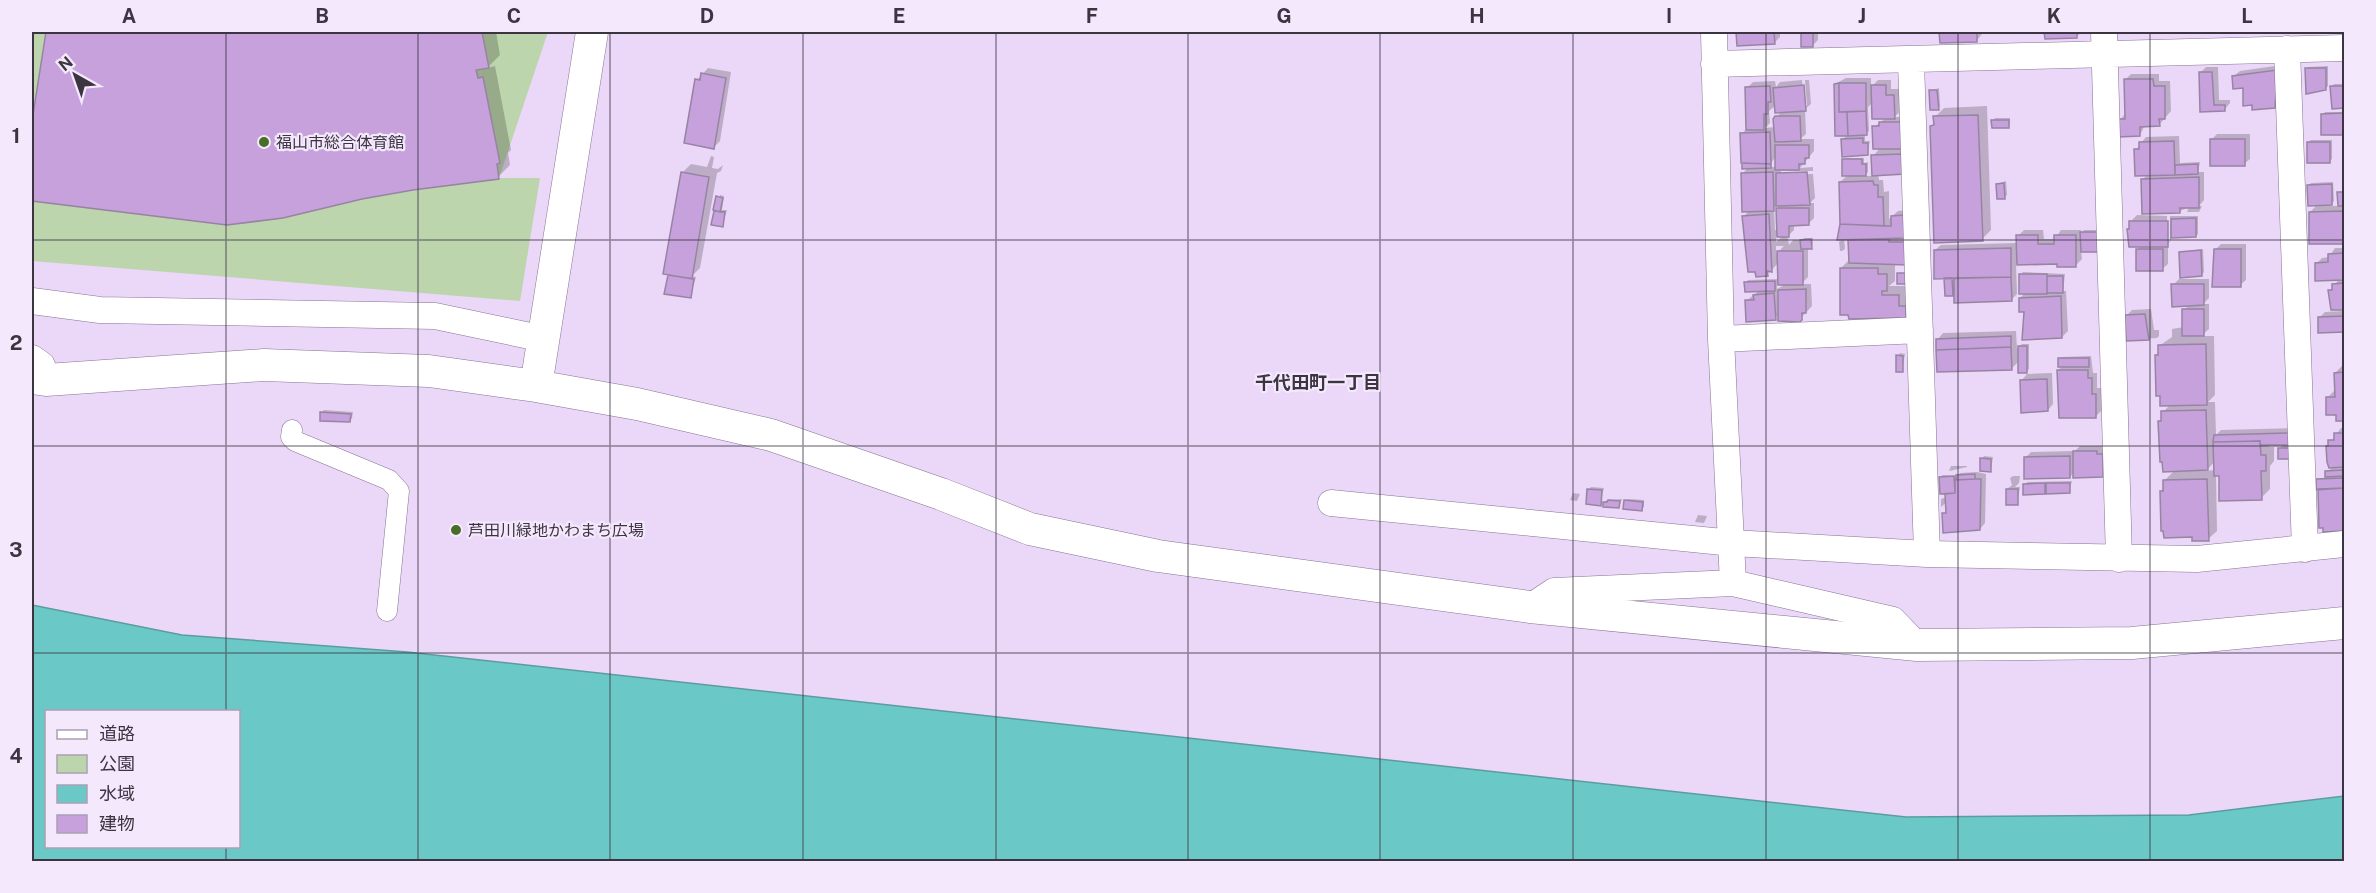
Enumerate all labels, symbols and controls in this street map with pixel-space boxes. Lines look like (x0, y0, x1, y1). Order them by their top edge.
text: A (122, 4, 136, 28)
text: B (315, 4, 329, 28)
text: C (507, 4, 521, 28)
text: D (700, 4, 714, 28)
text: E (893, 4, 905, 28)
text: F (1086, 4, 1098, 28)
text: G (1276, 4, 1292, 28)
text: H (1469, 4, 1485, 28)
text: I (1666, 4, 1672, 28)
text: J (1858, 4, 1866, 28)
text: K (2047, 4, 2061, 28)
text: L (2241, 4, 2253, 28)
north arrow (45, 45, 105, 105)
text: N (55, 53, 77, 75)
text: 1 (12, 124, 20, 148)
place label: 福山市総合体育館 (276, 133, 404, 152)
marker: 福山市総合体育館 (257, 135, 271, 149)
text: 2 (10, 331, 22, 355)
district label: 千代田町一丁目 (1255, 372, 1381, 393)
place label: 芦田川緑地かわまち広場 (468, 521, 644, 540)
marker: 芦田川緑地かわまち広場 (449, 523, 463, 537)
text: 3 (9, 538, 23, 562)
legend (45, 710, 240, 848)
text: 道路 (99, 723, 135, 744)
text: 4 (9, 744, 23, 768)
text: 公園 (99, 753, 135, 774)
text: 水域 (99, 783, 135, 804)
text: 建物 (99, 813, 135, 834)

